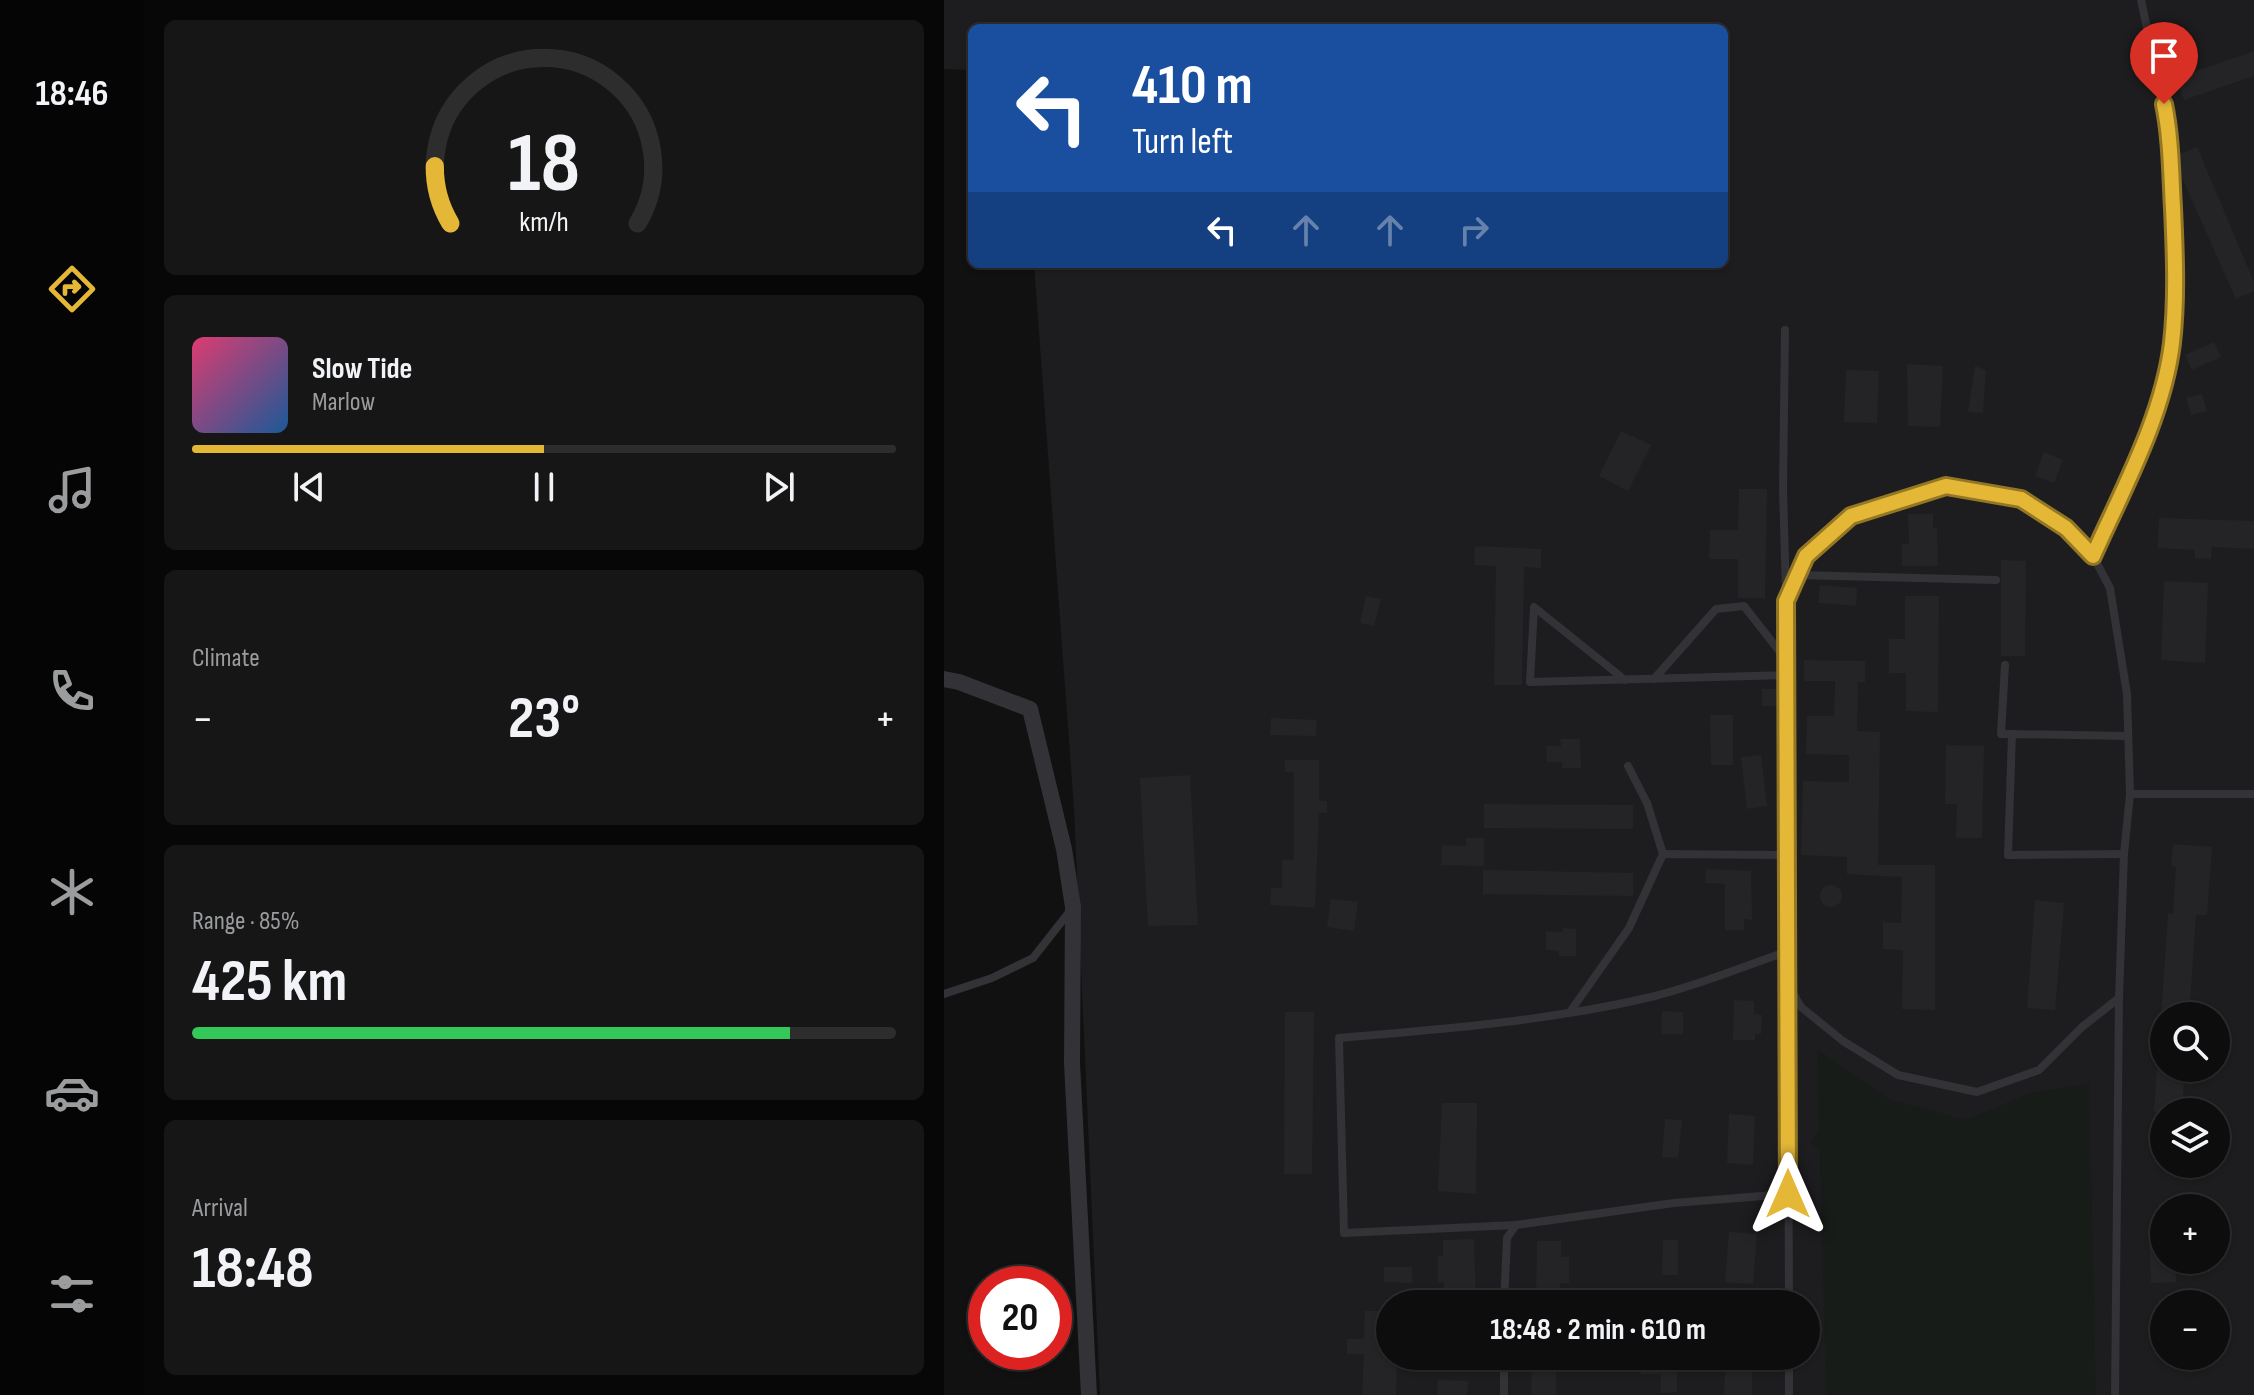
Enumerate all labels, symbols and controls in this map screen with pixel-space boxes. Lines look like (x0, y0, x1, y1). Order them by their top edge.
pin (2130, 22, 2198, 104)
icon: arrive (2142, 34, 2186, 78)
text: 410 m (1132, 53, 1253, 120)
icon: left (1000, 56, 1104, 160)
text: 18:46 (36, 73, 108, 116)
text: 18 (508, 114, 580, 214)
text: Turn left (1132, 121, 1233, 164)
text: km/h (519, 205, 569, 240)
icon: left (1200, 208, 1244, 252)
icon: ahead (1284, 208, 1328, 252)
icon: ahead (1368, 208, 1412, 252)
icon: right (1452, 208, 1496, 252)
icon: directions (44, 261, 100, 317)
text: Slow Tide (312, 351, 412, 387)
text: Marlow (312, 387, 375, 418)
icon: music (44, 462, 100, 518)
icon: previous (287, 465, 331, 509)
icon: pause (522, 465, 566, 509)
icon: next (757, 465, 801, 509)
text: Climate (192, 643, 260, 674)
icon: phone (44, 663, 100, 719)
text: 23° (508, 683, 580, 755)
text: − (192, 693, 214, 746)
text: + (874, 693, 896, 746)
icon: climate (44, 864, 100, 920)
text: Range · 85% (192, 906, 300, 937)
text: 425 km (192, 946, 347, 1018)
map controls (2150, 1002, 2230, 1370)
button: search (2150, 1002, 2230, 1082)
icon: car (44, 1065, 100, 1121)
button: layers (2150, 1098, 2230, 1178)
position arrow (1746, 1152, 1830, 1236)
text: Arrival (192, 1193, 248, 1224)
button: + (2150, 1194, 2230, 1274)
text: 18:48 (192, 1233, 314, 1305)
icon: filters (44, 1266, 100, 1322)
speed limit sign: 20 (968, 1266, 1072, 1370)
button: − (2150, 1290, 2230, 1370)
text: 18:48 · 2 min · 610 m (1490, 1312, 1706, 1348)

